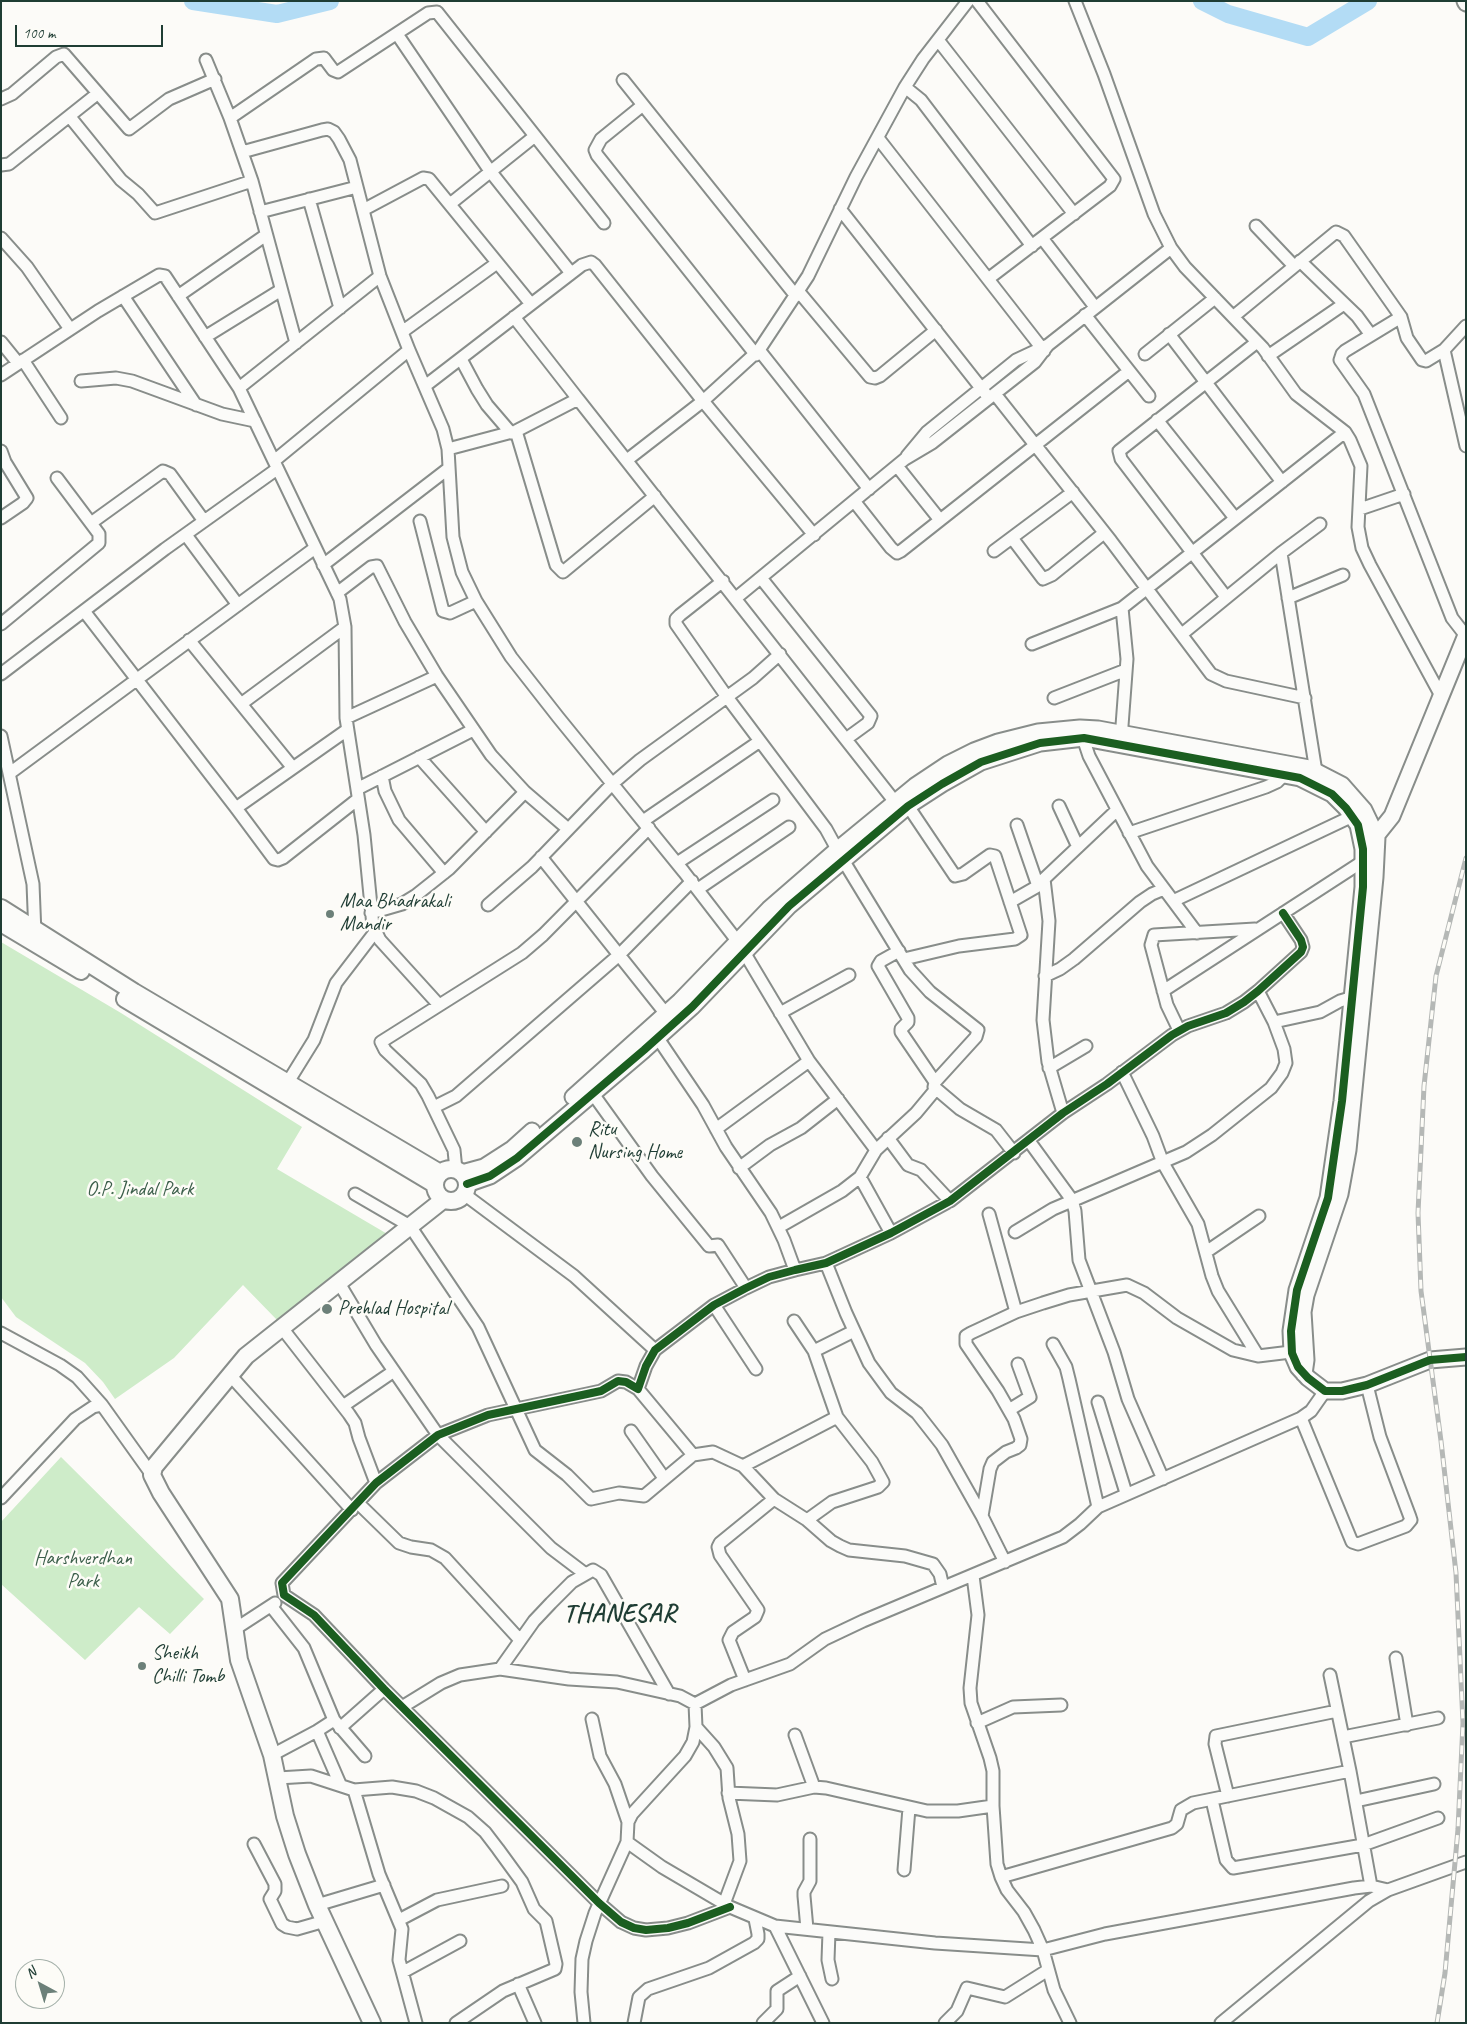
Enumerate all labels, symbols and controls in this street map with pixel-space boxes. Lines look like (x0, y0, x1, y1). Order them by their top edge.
scale bar (18, 15, 165, 47)
text: 100 m (23, 24, 55, 43)
place label: Maa Bhadrakali Mandir (340, 890, 450, 937)
marker: Maa Bhadrakali Mandir (324, 908, 336, 920)
place label: Ritu Nursing Home (588, 1118, 682, 1165)
marker: Ritu Nursing Home (570, 1135, 584, 1149)
park label: O.P. Jindal Park (87, 1178, 193, 1202)
place label: Prehlad Hospital (338, 1297, 449, 1321)
marker: Prehlad Hospital (320, 1302, 334, 1316)
park label: Harshverdhan Park (34, 1547, 132, 1594)
district label: THANESAR (564, 1599, 676, 1629)
place label: Sheikh Chilli Tomb (152, 1642, 224, 1689)
marker: Sheikh Chilli Tomb (136, 1660, 148, 1672)
north arrow (15, 1959, 65, 2009)
text: N (22, 1963, 40, 1982)

